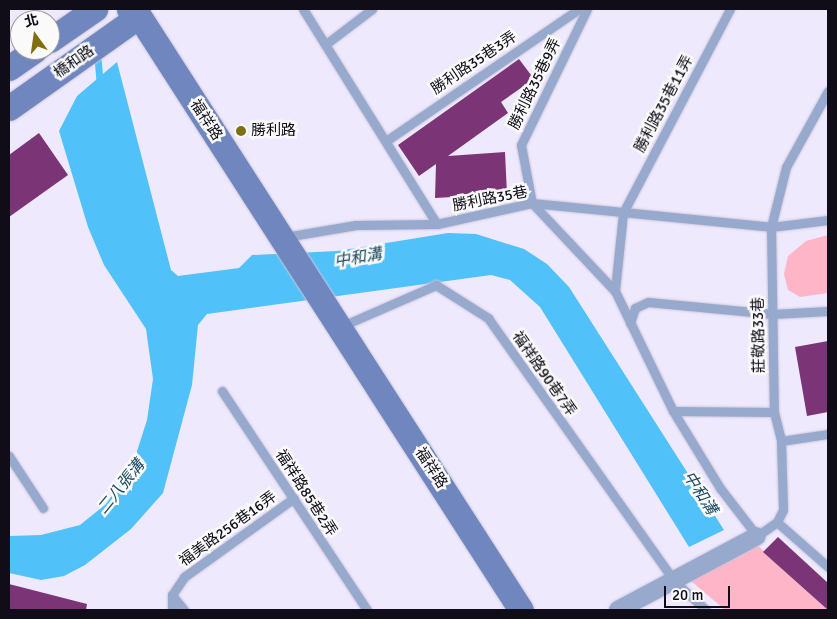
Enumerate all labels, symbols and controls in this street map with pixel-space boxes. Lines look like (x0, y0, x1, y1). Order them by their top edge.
north arrow (10, 10, 60, 60)
text: 北 (23, 11, 40, 31)
street label: 勝利路35巷3弄 (428, 28, 520, 98)
street label: 勝利路35巷9弄 (505, 35, 565, 133)
street label: 橋和路 (50, 42, 98, 82)
street label: 勝利路35巷11弄 (631, 52, 697, 156)
street label: 福祥路 (186, 96, 226, 144)
place label: 勝利路 (251, 122, 296, 140)
marker: 勝利路 (235, 125, 247, 137)
street label: 勝利路35巷 (451, 183, 529, 215)
water label: 中和溝 (333, 244, 383, 272)
street label: 莊敬路33巷 (749, 297, 769, 373)
street label: 福祥路90巷7弄 (508, 328, 580, 420)
street label: 福祥路 (411, 444, 451, 492)
street label: 福祥路85巷2弄 (271, 446, 341, 540)
water label: 二八張溝 (93, 456, 149, 518)
water label: 中和溝 (679, 468, 721, 518)
street label: 福美路256巷16弄 (176, 488, 280, 570)
scale bar (667, 576, 733, 608)
text: 20 m (672, 586, 703, 604)

